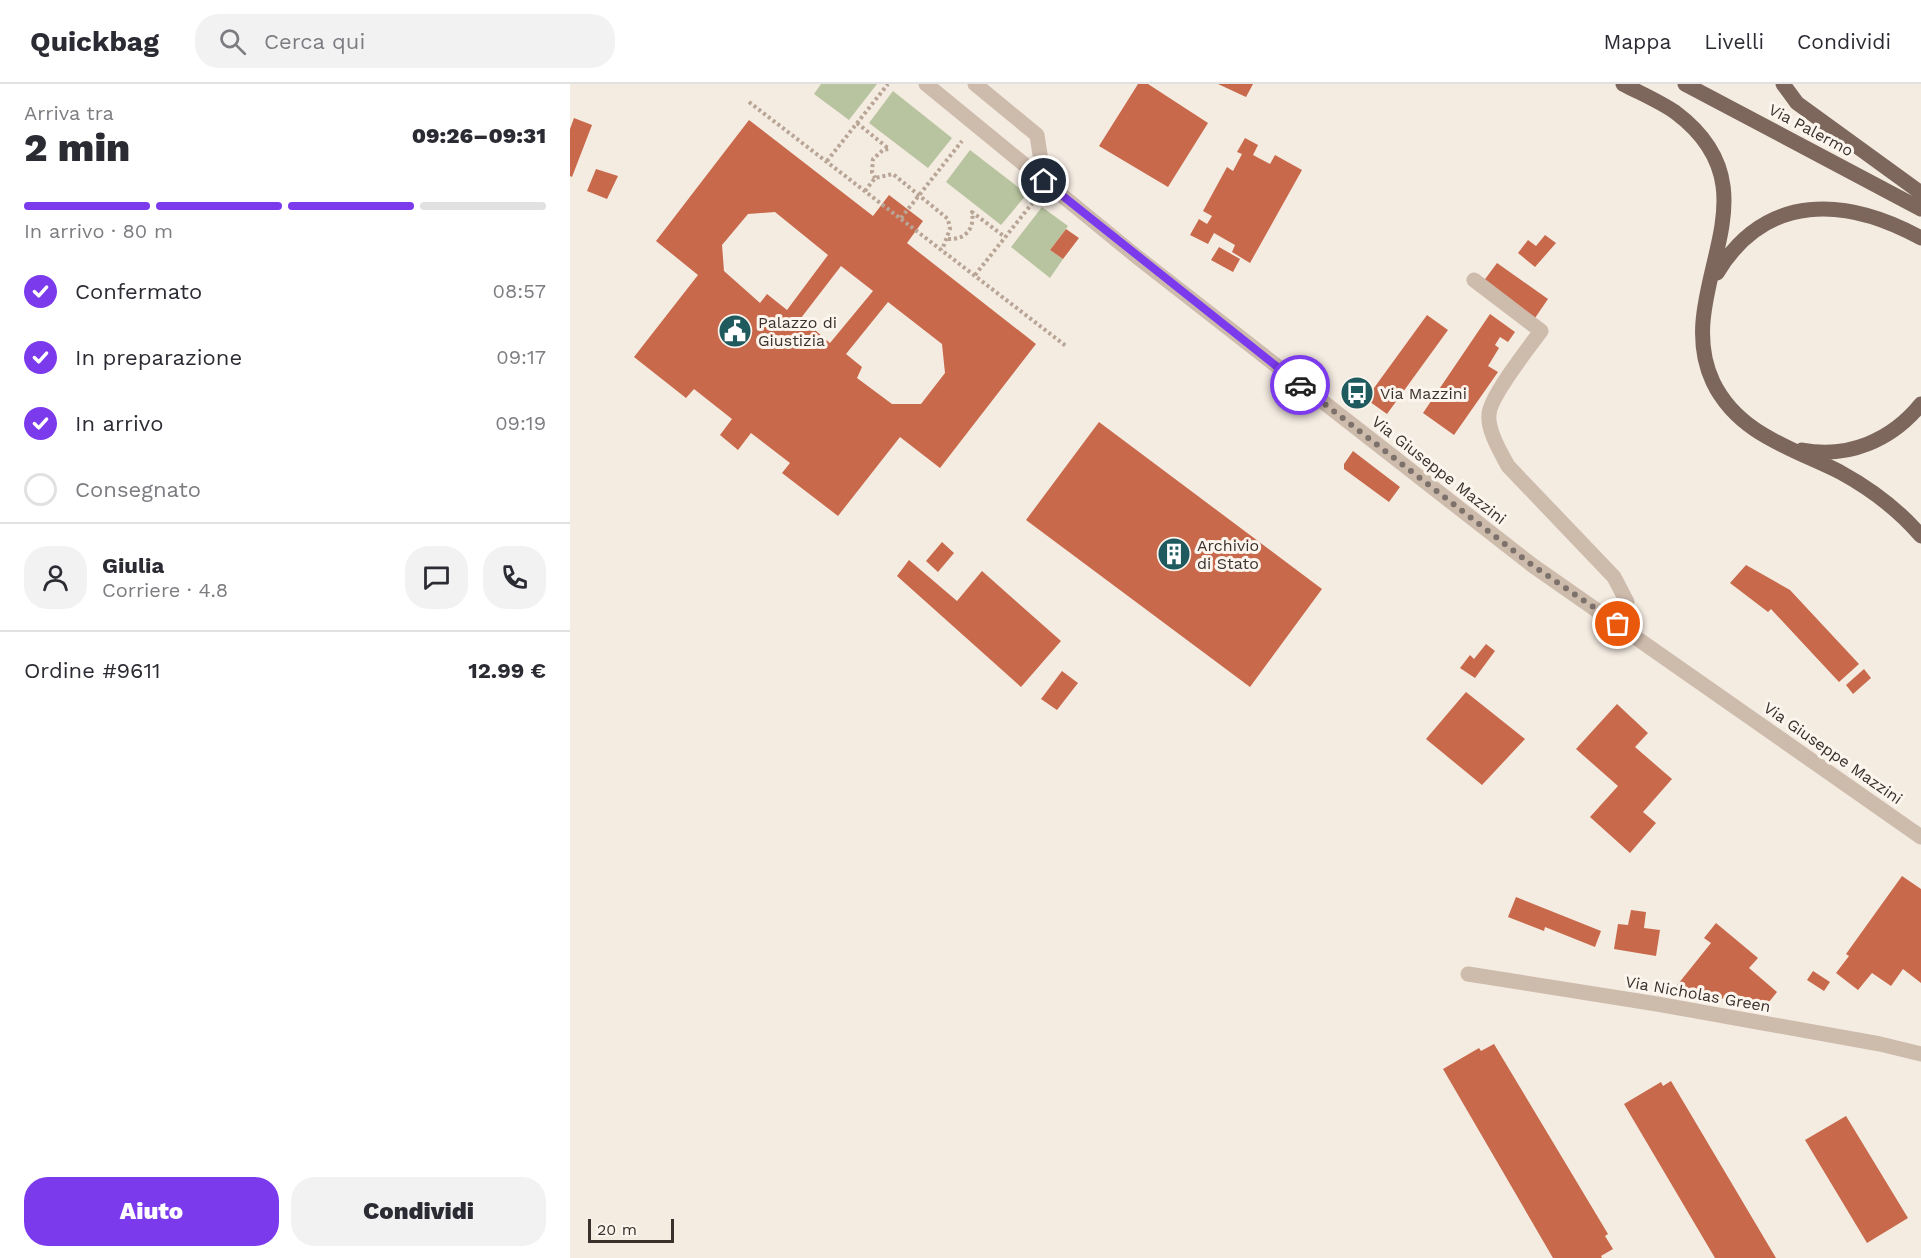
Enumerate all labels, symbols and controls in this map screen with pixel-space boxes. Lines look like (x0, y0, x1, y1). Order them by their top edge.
search box (195, 14, 615, 68)
text: Quickbag (30, 25, 159, 58)
icon: search (216, 25, 249, 58)
text: Cerca qui (264, 29, 365, 54)
text: Mappa (1603, 29, 1671, 54)
text: Livelli (1704, 29, 1764, 54)
text: Condividi (1797, 29, 1891, 54)
street label: Via Palermo (1765, 100, 1857, 160)
text: Arriva tra (24, 101, 114, 125)
text: 09:26–09:31 (412, 123, 546, 148)
text: 2 min (24, 125, 130, 170)
pin (1018, 155, 1069, 206)
icon: home (1027, 164, 1060, 197)
text: In arrivo · 80 m (24, 219, 173, 243)
icon: check (24, 275, 57, 308)
text: Confermato (75, 279, 202, 304)
text: 08:57 (492, 279, 546, 303)
public building icon: Palazzo di Giustizia (717, 313, 753, 349)
place label: Palazzo di Giustizia (758, 313, 837, 350)
icon: check (24, 341, 57, 374)
text: In preparazione (75, 345, 242, 370)
text: 09:17 (496, 345, 546, 369)
courier (1270, 355, 1330, 415)
icon: car (1284, 369, 1317, 402)
bus stop icon: Via Mazzini (1339, 375, 1375, 411)
place label: Via Mazzini (1380, 384, 1467, 403)
icon: check (24, 407, 57, 440)
text: In arrivo (75, 411, 163, 436)
text: 09:19 (495, 411, 546, 435)
street label: Via Giuseppe Mazzini (1368, 412, 1510, 528)
text: Consegnato (75, 477, 201, 502)
building icon: Archivio di Stato (1156, 536, 1192, 572)
place label: Archivio di Stato (1197, 536, 1259, 573)
button: person (24, 546, 87, 609)
button: chat (405, 546, 468, 609)
button: phone (483, 546, 546, 609)
text: Giulia (102, 553, 164, 578)
text: Corriere · 4.8 (102, 578, 228, 602)
pin (1592, 598, 1643, 649)
icon: bag (1601, 607, 1634, 640)
text: Ordine #9611 (24, 658, 161, 683)
text: 12.99 € (468, 658, 546, 683)
street label: Via Giuseppe Mazzini (1760, 698, 1906, 808)
street label: Via Nicholas Green (1624, 972, 1772, 1016)
button: Aiuto (24, 1177, 279, 1246)
button: Condividi (291, 1177, 546, 1246)
scale bar (588, 1216, 674, 1244)
text: 20 m (597, 1220, 637, 1239)

